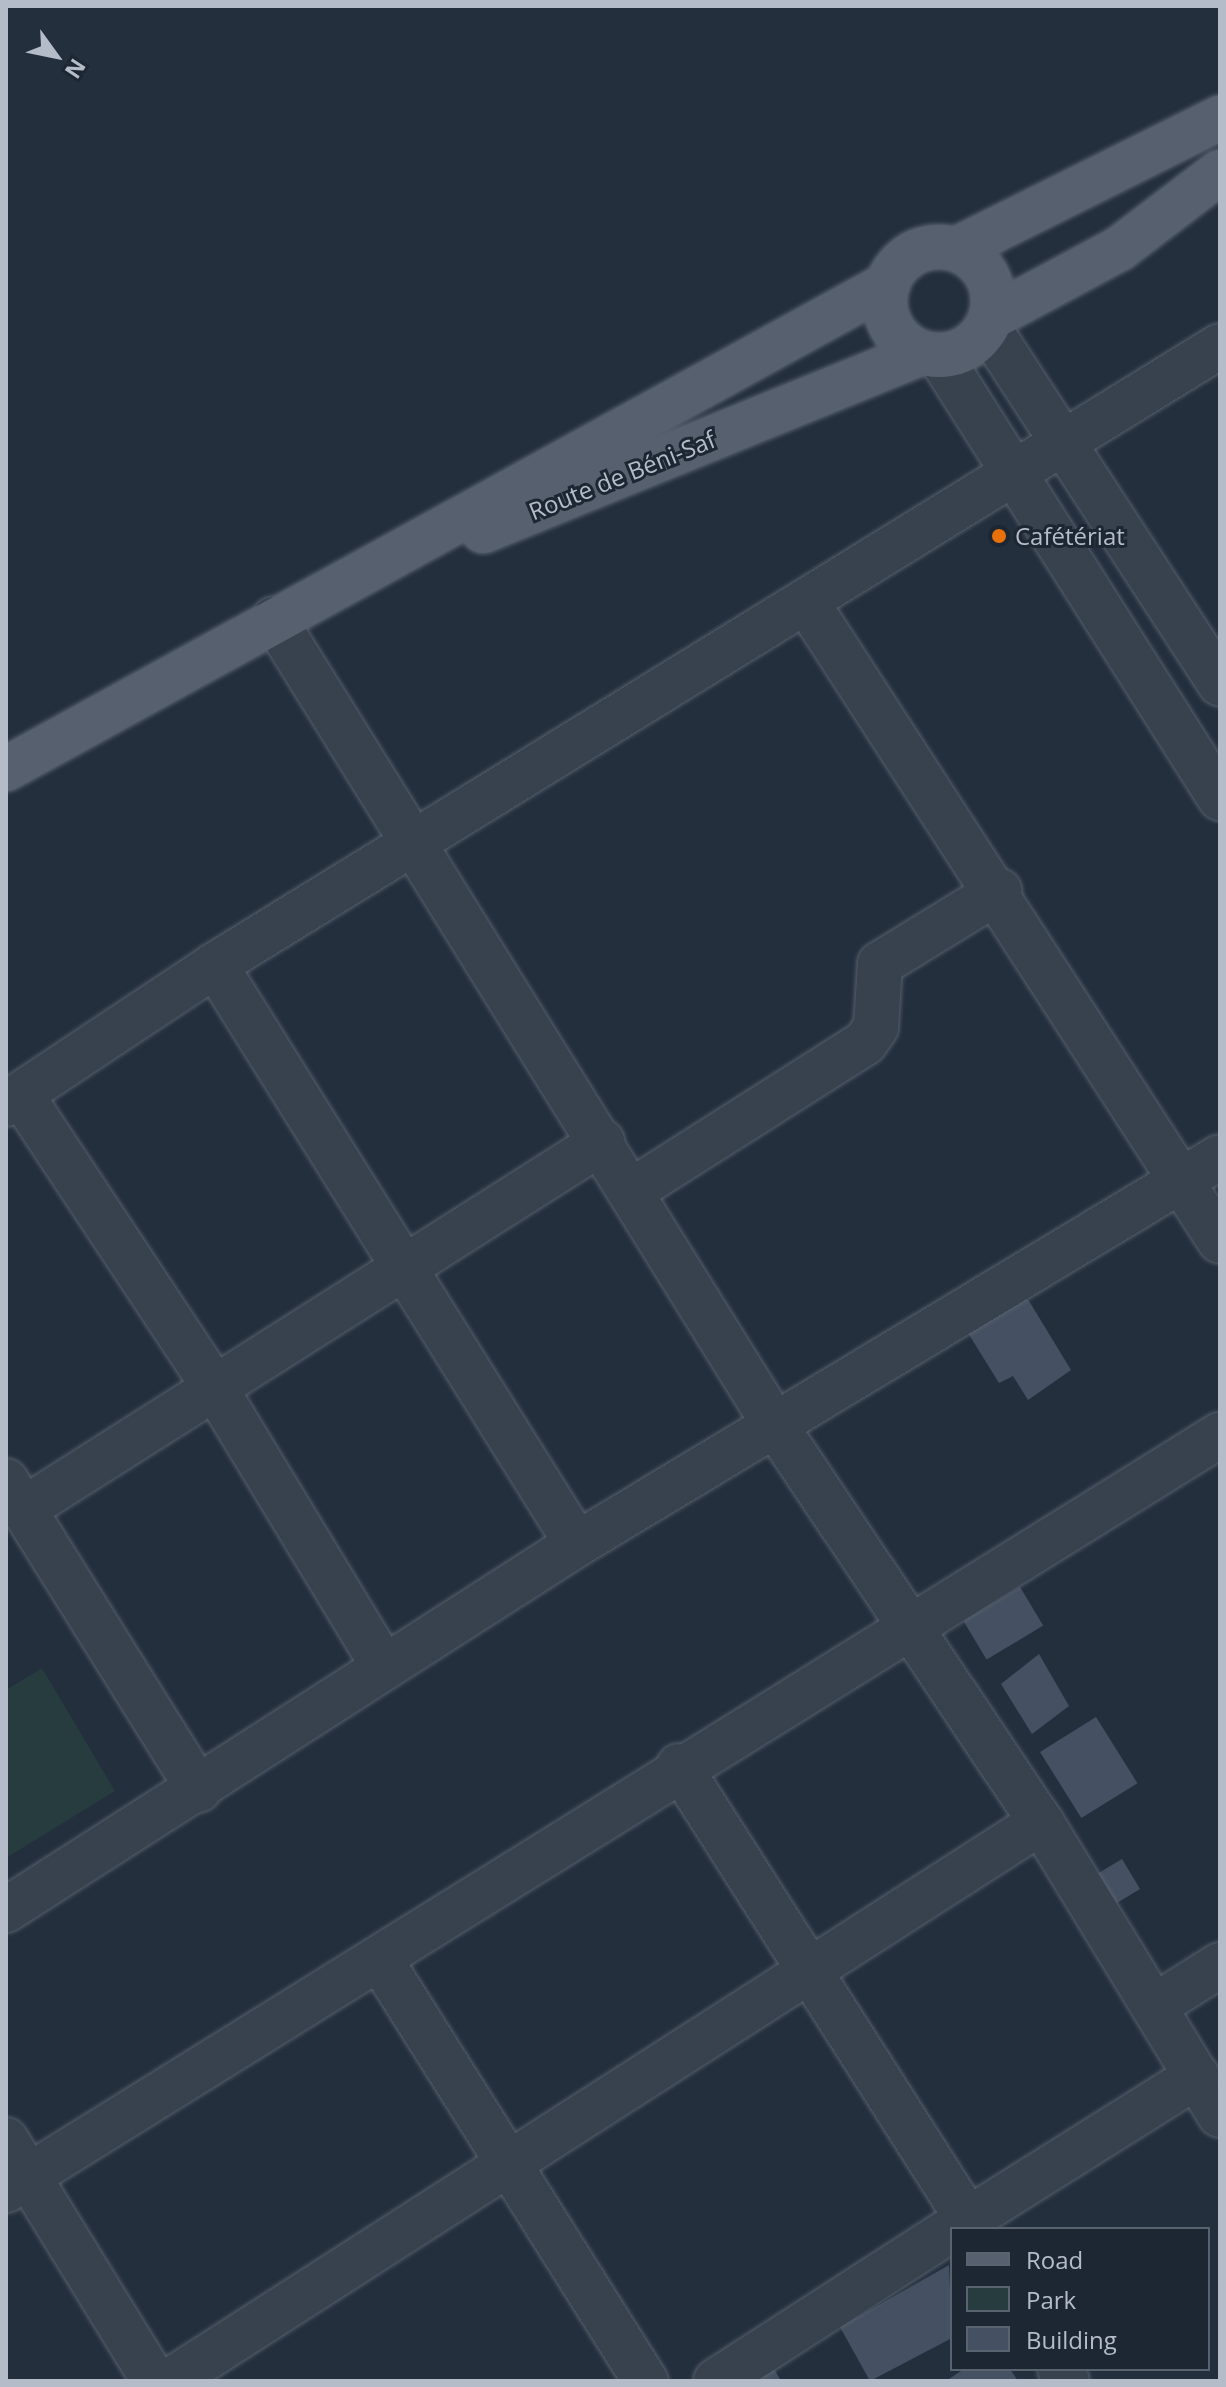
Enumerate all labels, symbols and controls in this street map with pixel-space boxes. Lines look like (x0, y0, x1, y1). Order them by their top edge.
north arrow (16, 16, 96, 96)
text: N (59, 53, 94, 85)
street label: Route de Béni-Saf (524, 424, 720, 526)
place label: Cafétériat (1015, 522, 1125, 550)
marker: Cafétériat (990, 527, 1008, 545)
legend (950, 2227, 1210, 2371)
text: Road (1026, 2243, 1083, 2276)
text: Park (1026, 2283, 1076, 2316)
text: Building (1026, 2323, 1117, 2356)

